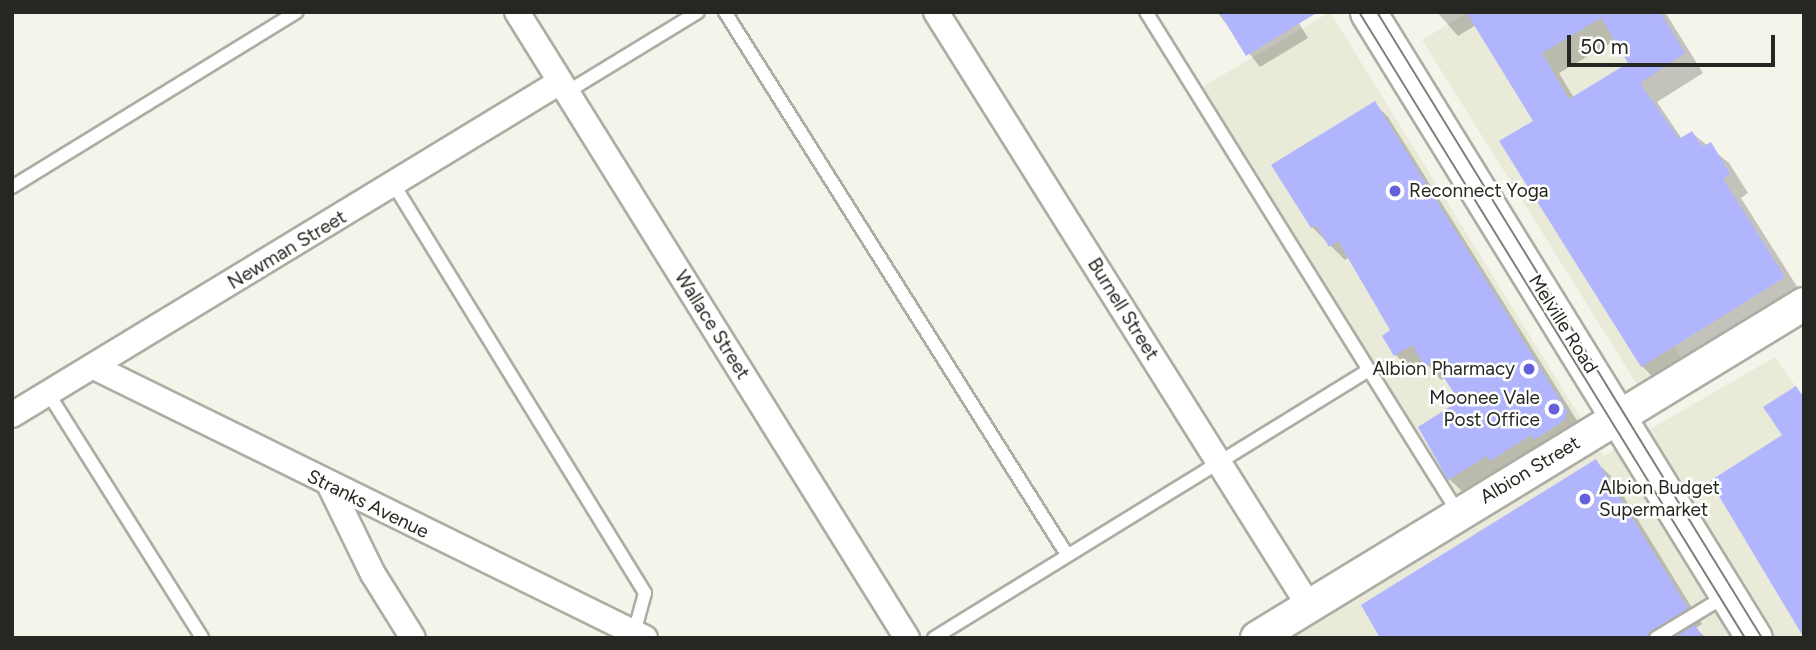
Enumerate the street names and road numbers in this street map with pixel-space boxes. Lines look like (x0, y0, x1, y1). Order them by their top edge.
street label: Newman Street (224, 206, 350, 294)
street label: Burnell Street (1083, 254, 1163, 364)
street label: Wallace Street (670, 266, 754, 384)
street label: Melville Road (1524, 270, 1602, 378)
street label: Albion Street (1476, 431, 1584, 509)
street label: Stranks Avenue (303, 465, 433, 543)

